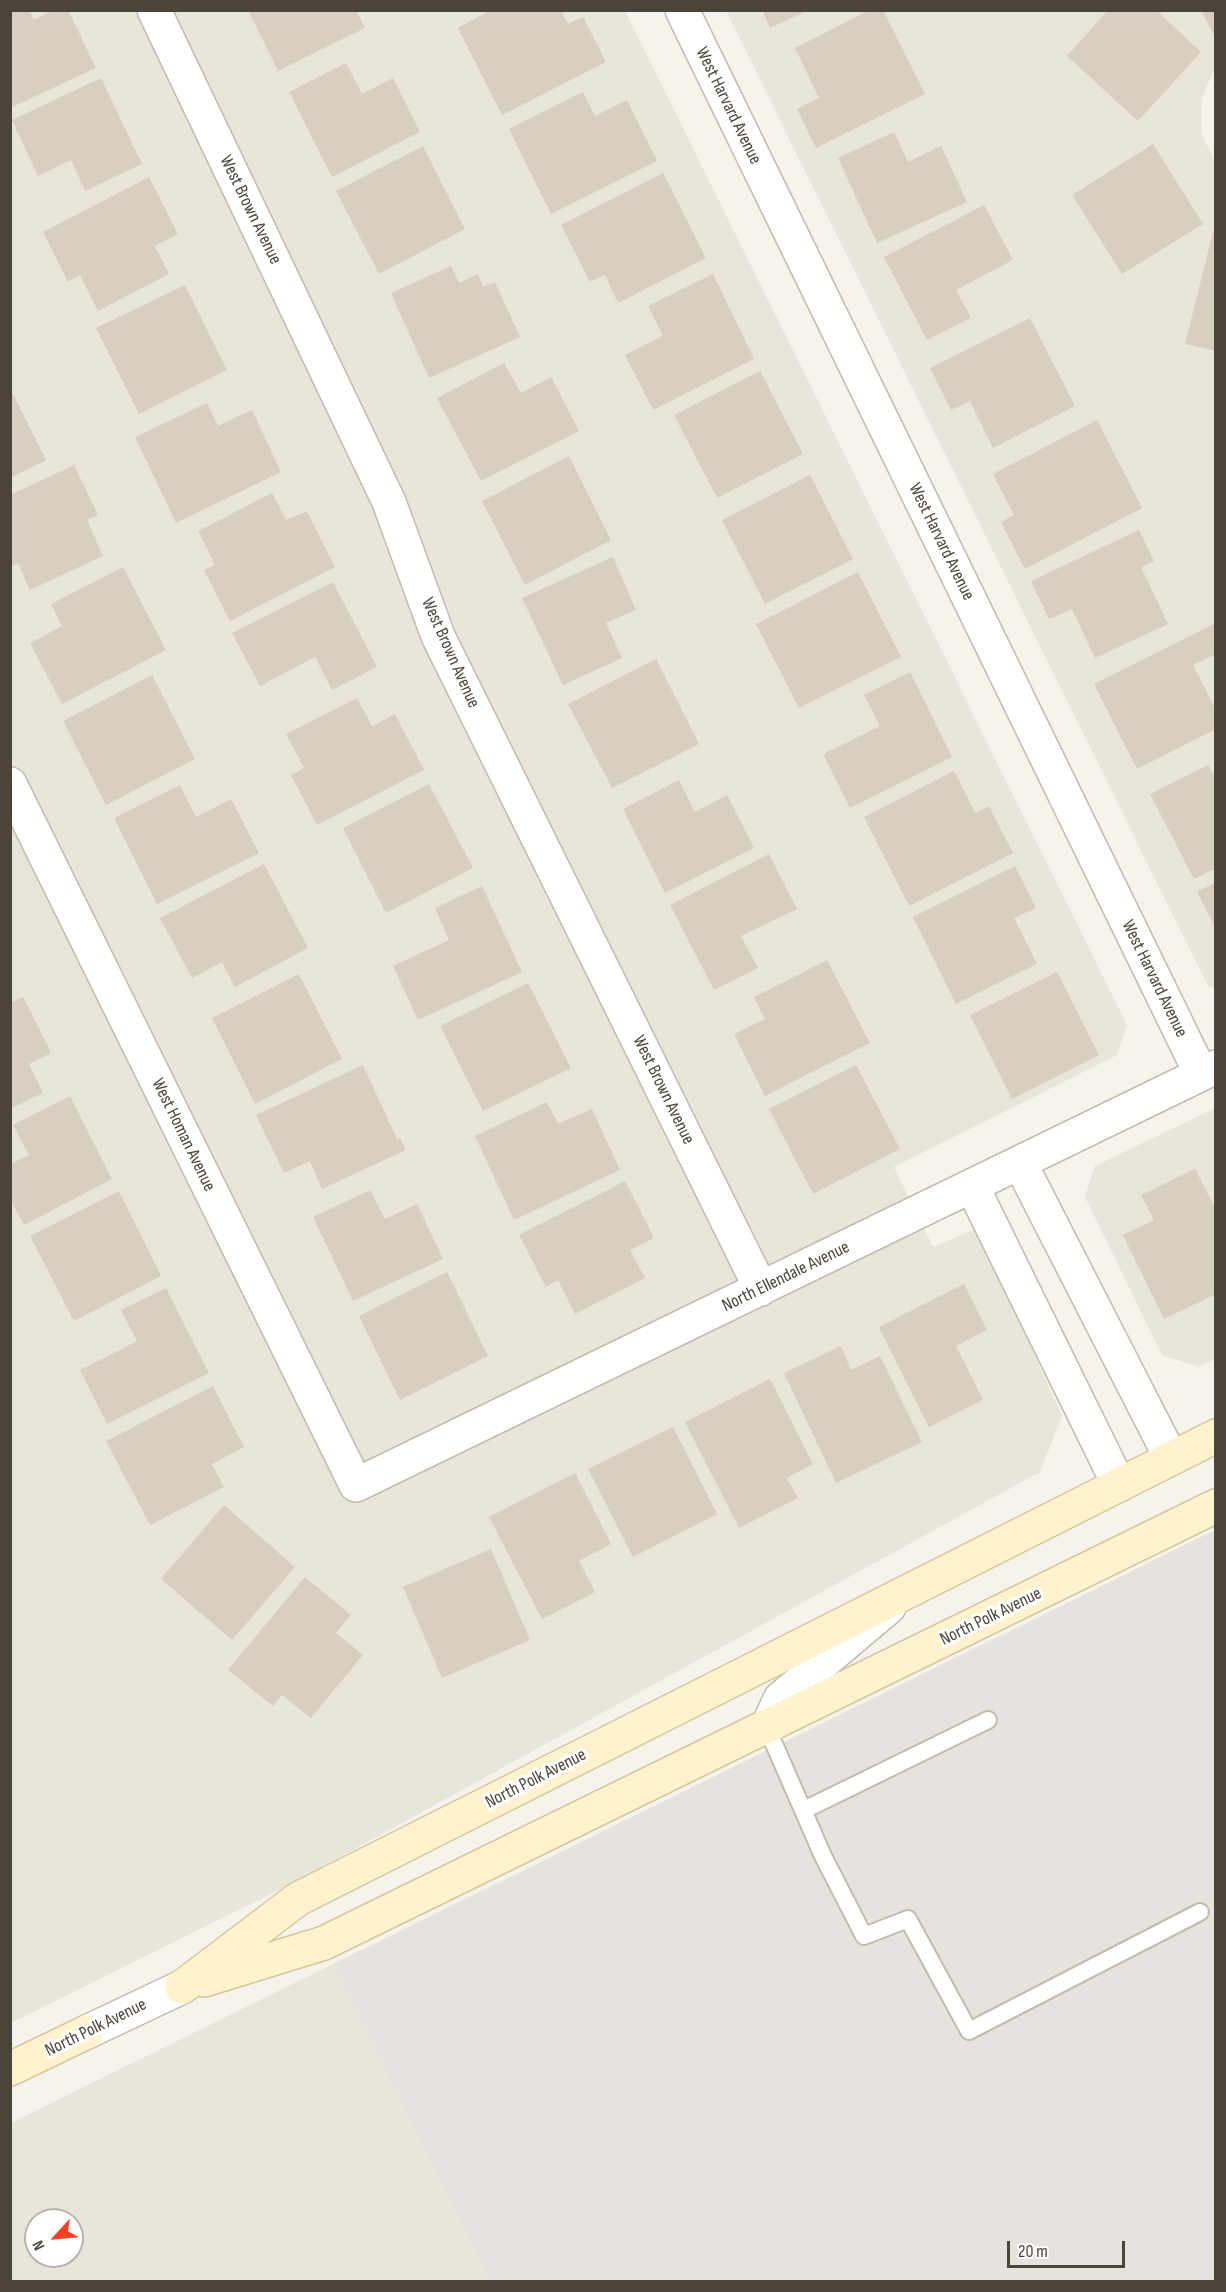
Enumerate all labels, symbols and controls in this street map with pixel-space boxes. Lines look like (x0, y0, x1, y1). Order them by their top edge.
street label: West Harvard Avenue (690, 44, 766, 168)
street label: West Brown Avenue (214, 152, 286, 268)
street label: West Harvard Avenue (903, 480, 979, 604)
street label: West Brown Avenue (416, 595, 484, 711)
street label: West Harvard Avenue (1116, 917, 1192, 1041)
street label: West Brown Avenue (627, 1032, 699, 1148)
street label: West Homan Avenue (146, 1075, 220, 1195)
street label: North Ellendale Avenue (719, 1237, 853, 1317)
street label: North Polk Avenue (937, 1583, 1045, 1651)
street label: North Polk Avenue (482, 1744, 590, 1814)
street label: North Polk Avenue (42, 1994, 150, 2062)
north arrow (24, 2208, 84, 2268)
scale bar (1010, 2229, 1128, 2267)
text: N (29, 2237, 50, 2253)
text: 20 m (1018, 2241, 1048, 2262)

